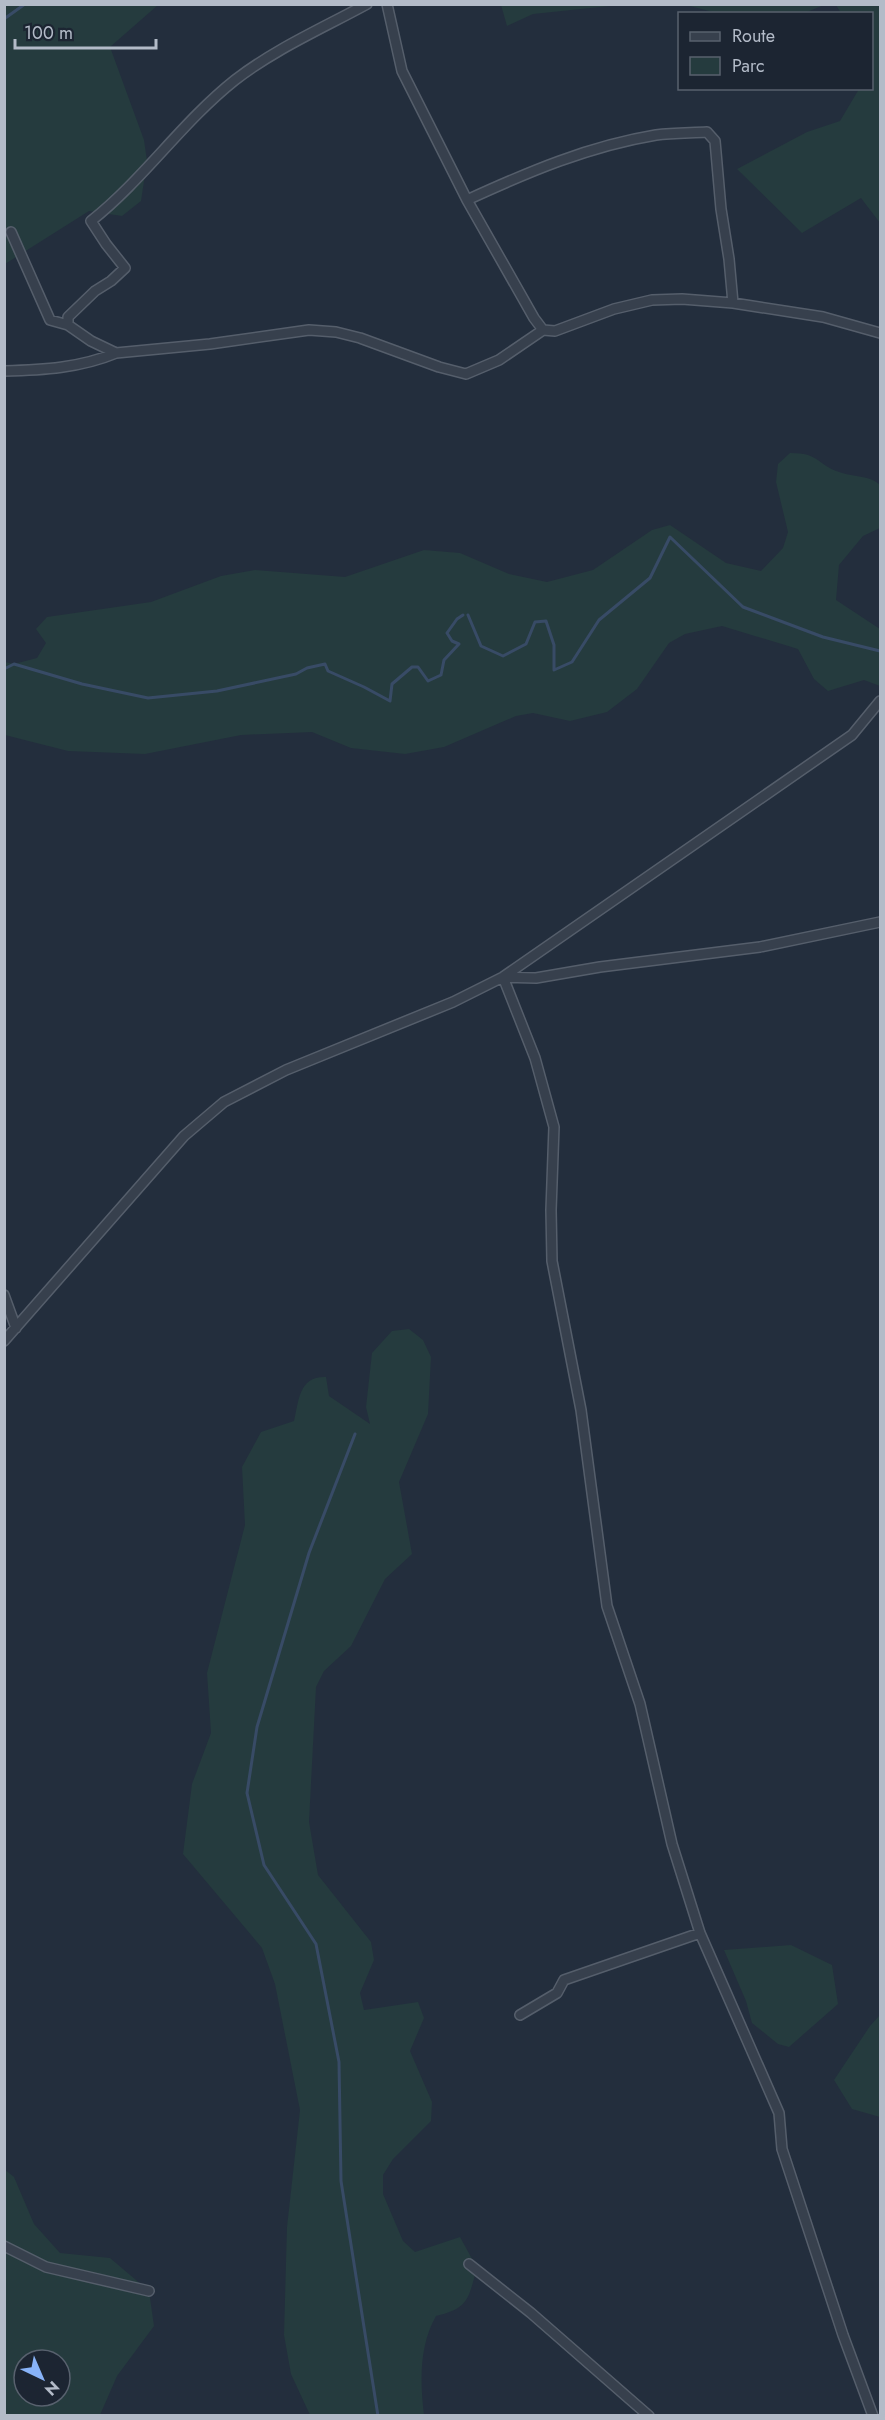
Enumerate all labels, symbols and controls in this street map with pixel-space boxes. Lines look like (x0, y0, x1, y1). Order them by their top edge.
scale bar (15, 12, 156, 50)
legend (678, 12, 873, 90)
text: 100 m (24, 20, 73, 46)
text: Route (732, 23, 775, 49)
text: Parc (732, 53, 765, 79)
north arrow (12, 2348, 72, 2408)
text: N (40, 2376, 65, 2401)

